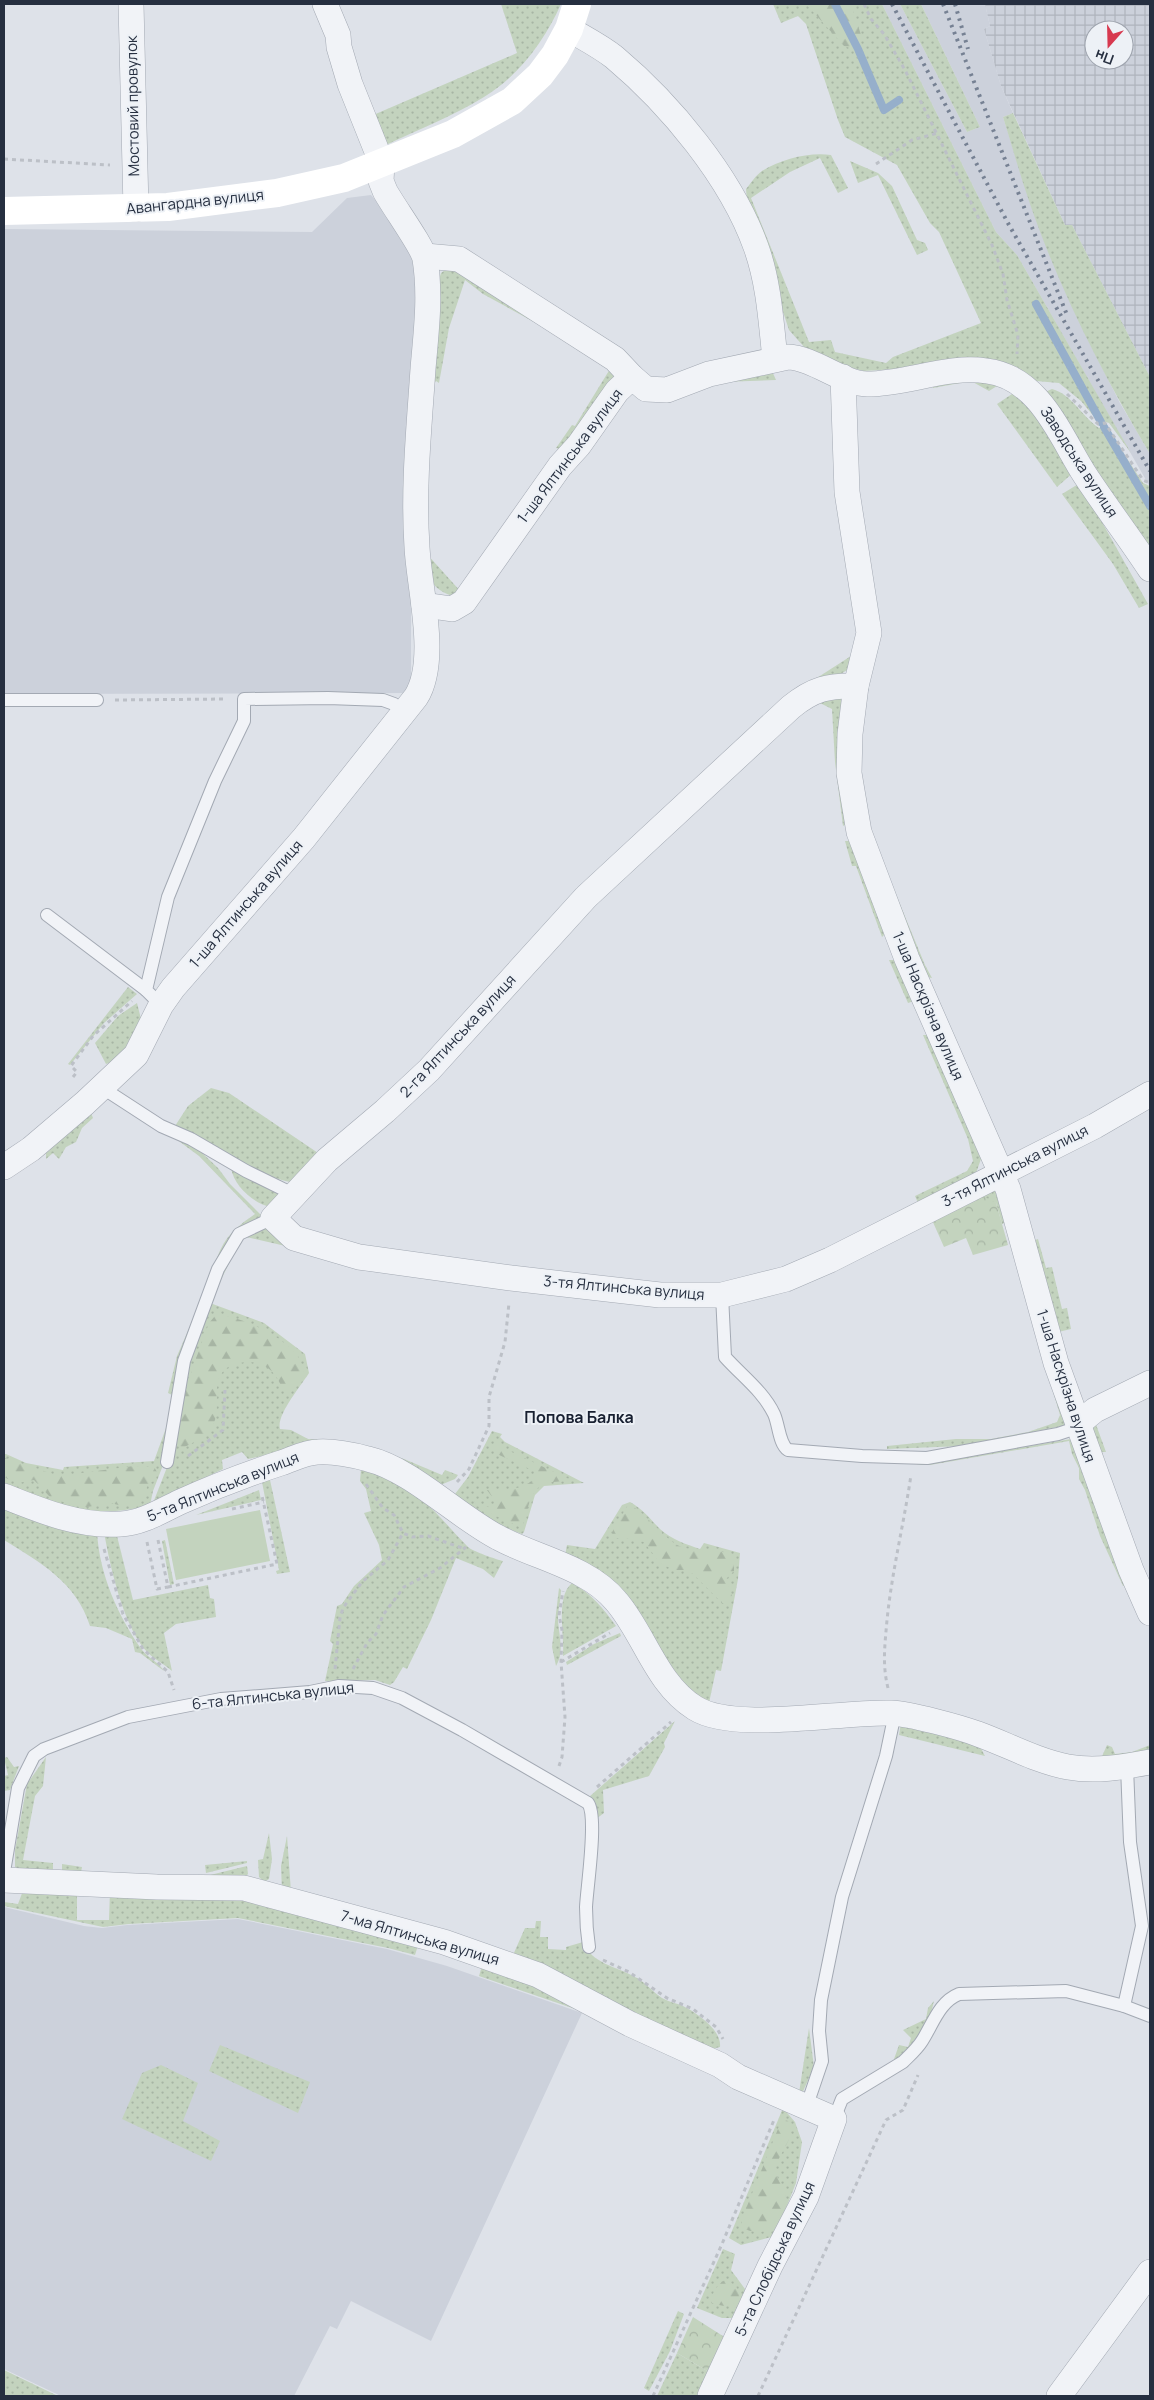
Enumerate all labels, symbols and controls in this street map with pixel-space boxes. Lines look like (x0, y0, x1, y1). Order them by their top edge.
north arrow (1084, 20, 1134, 70)
street label: Мостовий провулок (121, 35, 144, 177)
text: Пн (1092, 46, 1116, 70)
street label: Авангардна вулиця (125, 184, 265, 219)
street label: 1-ша Ялтинська вулиця (512, 384, 627, 527)
street label: Заводська вулиця (1036, 402, 1123, 521)
street label: 1-ша Ялтинська вулиця (184, 835, 307, 972)
street label: 1-ша Наскрізна вулиця (888, 928, 969, 1083)
street label: 2-га Ялтинська вулиця (395, 969, 520, 1102)
street label: 3-тя Ялтинська вулиця (938, 1119, 1092, 1212)
street label: 3-тя Ялтинська вулиця (543, 1270, 706, 1305)
street label: 1-ша Наскрізна вулиця (1032, 1307, 1101, 1465)
district label: Попова Балка (524, 1406, 634, 1428)
street label: 5-та Ялтинська вулиця (144, 1446, 302, 1527)
street label: 6-та Ялтинська вулиця (191, 1677, 355, 1714)
street label: 7-ма Ялтинська вулиця (338, 1905, 502, 1970)
street label: 5-та Слобідська вулиця (729, 2178, 820, 2340)

